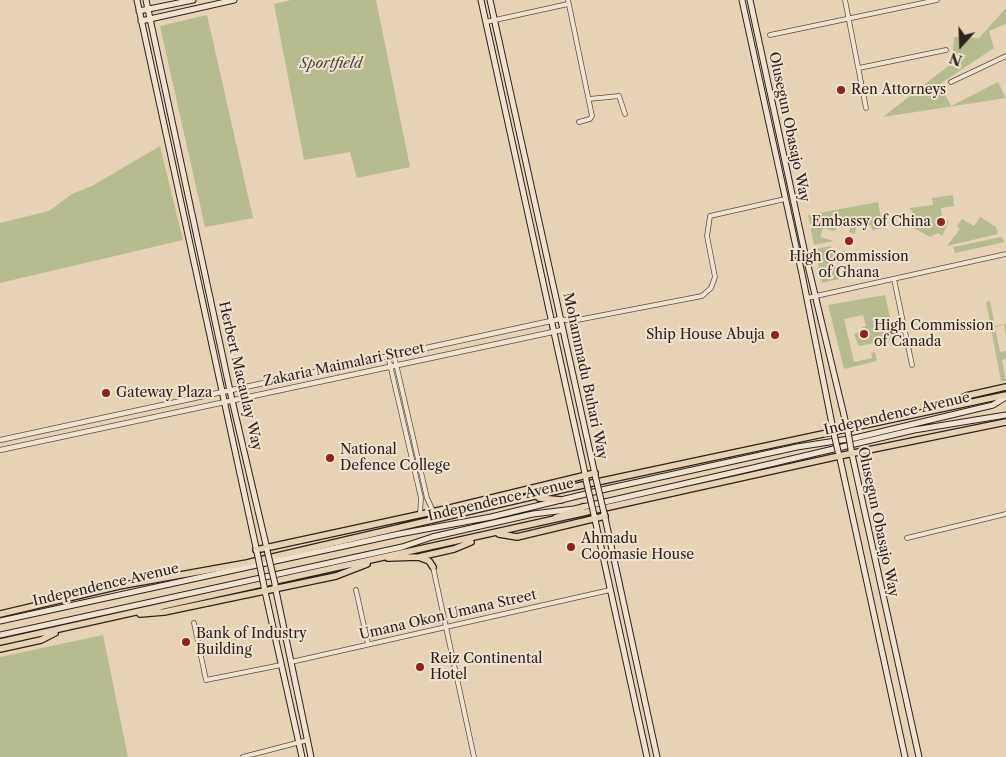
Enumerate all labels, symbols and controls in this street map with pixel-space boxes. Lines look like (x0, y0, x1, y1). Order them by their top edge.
north arrow (936, 20, 986, 70)
text: N (947, 49, 965, 70)
street label: Olusegun Obasajo Way (765, 50, 813, 204)
park label: Sportfield (300, 56, 362, 72)
place label: Ren Attorneys (851, 82, 946, 98)
marker: Ren Attorneys (835, 84, 847, 96)
place label: Embassy of China (812, 214, 931, 230)
marker: Embassy of China (935, 216, 947, 228)
marker: High Commission of Ghana (843, 235, 855, 247)
place label: High Commission of Ghana (789, 249, 909, 282)
street label: Mohammadu Buhari Way (559, 291, 611, 461)
street label: Herbert Macaulay Way (215, 300, 265, 452)
place label: High Commission of Canada (874, 318, 994, 351)
place label: Ship House Abuja (646, 327, 765, 343)
marker: High Commission of Canada (858, 328, 870, 340)
marker: Ship House Abuja (769, 329, 781, 341)
street label: Zakaria Maimalari Street (262, 340, 426, 390)
place label: Gateway Plaza (116, 385, 212, 401)
marker: Gateway Plaza (100, 387, 112, 399)
street label: Independence Avenue (822, 389, 972, 439)
place label: National Defence College (340, 442, 450, 474)
street label: Olusegun Obasajo Way (854, 445, 902, 599)
marker: National Defence College (324, 452, 336, 464)
street label: Independence Avenue (426, 475, 576, 525)
place label: Ahmadu Coomasie House (581, 531, 694, 564)
marker: Ahmadu Coomasie House (565, 541, 577, 553)
street label: Independence Avenue (31, 560, 181, 610)
street label: Umana Okon Umana Street (358, 586, 538, 644)
place label: Bank of Industry Building (196, 626, 307, 658)
marker: Bank of Industry Building (180, 636, 192, 648)
place label: Reiz Continental Hotel (430, 651, 542, 684)
marker: Reiz Continental Hotel (414, 661, 426, 673)

